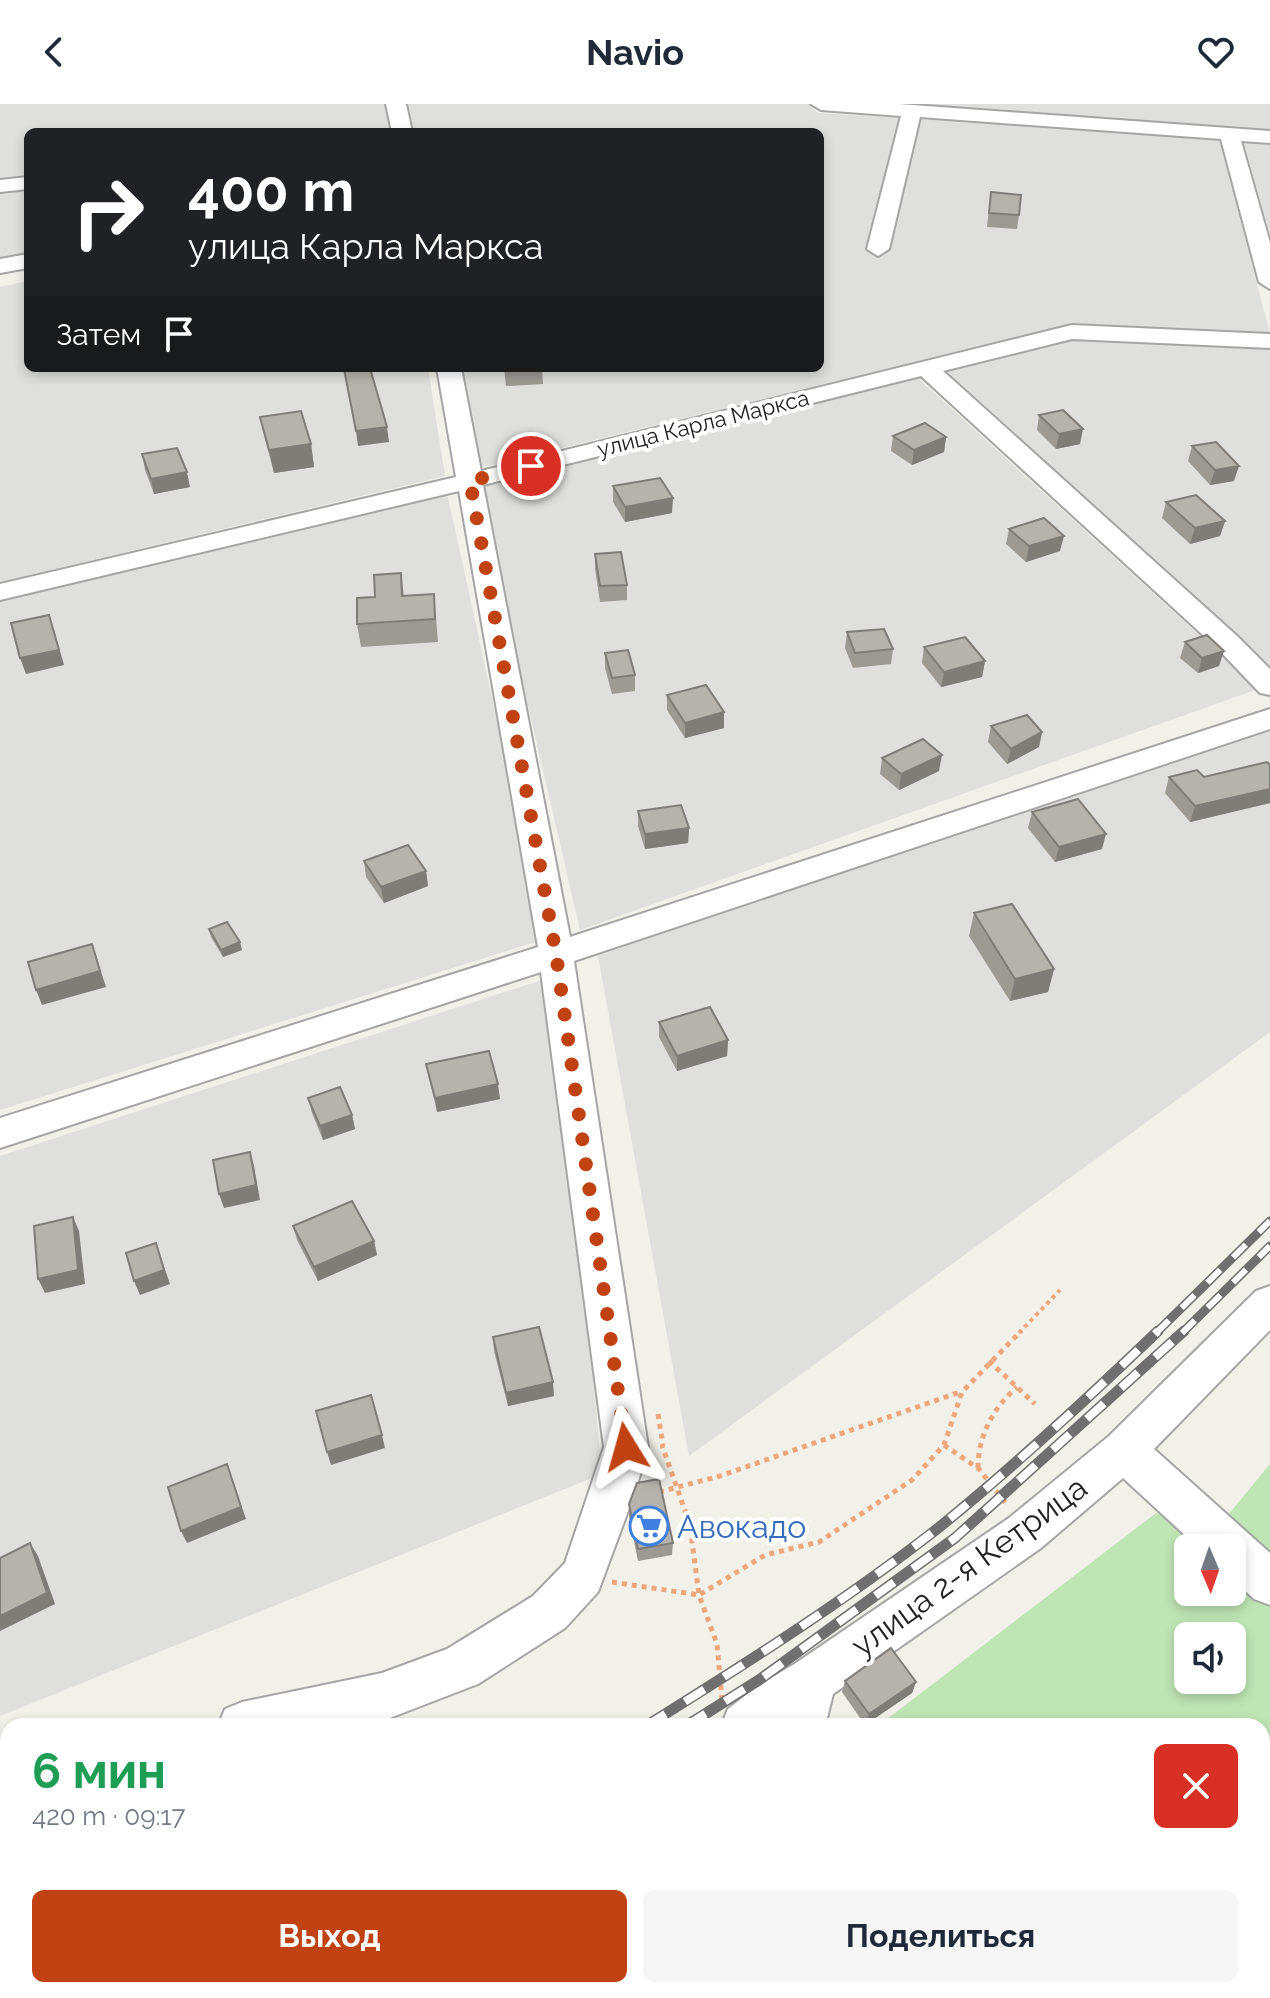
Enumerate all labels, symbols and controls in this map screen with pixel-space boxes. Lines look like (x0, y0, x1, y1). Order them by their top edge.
icon: back (32, 30, 76, 74)
icon: heart (1194, 30, 1238, 74)
text: Navio (586, 31, 684, 73)
text: 400 m (188, 158, 354, 224)
icon: right (56, 160, 160, 264)
text: улица Карла Маркса (188, 225, 543, 267)
icon: arrive (157, 312, 201, 356)
text: Затем (56, 317, 141, 352)
street label: улица Карла Маркса (595, 384, 811, 462)
pin (497, 432, 565, 500)
icon: arrive (509, 444, 553, 488)
position arrow (584, 1405, 668, 1489)
street label: улица 2-я Кетрица (844, 1468, 1094, 1664)
supermarket icon: Авокадо (628, 1505, 670, 1547)
place label: Авокадо (677, 1508, 806, 1545)
north arrow (1174, 1534, 1246, 1606)
map controls (1174, 1534, 1246, 1694)
button: sound (1174, 1622, 1246, 1694)
text: 6 мин (32, 1743, 166, 1799)
button: close (1154, 1744, 1238, 1828)
text: 420 m · 09:17 (32, 1801, 185, 1831)
button: Выход (32, 1890, 627, 1982)
button: Поделиться (643, 1890, 1238, 1982)

